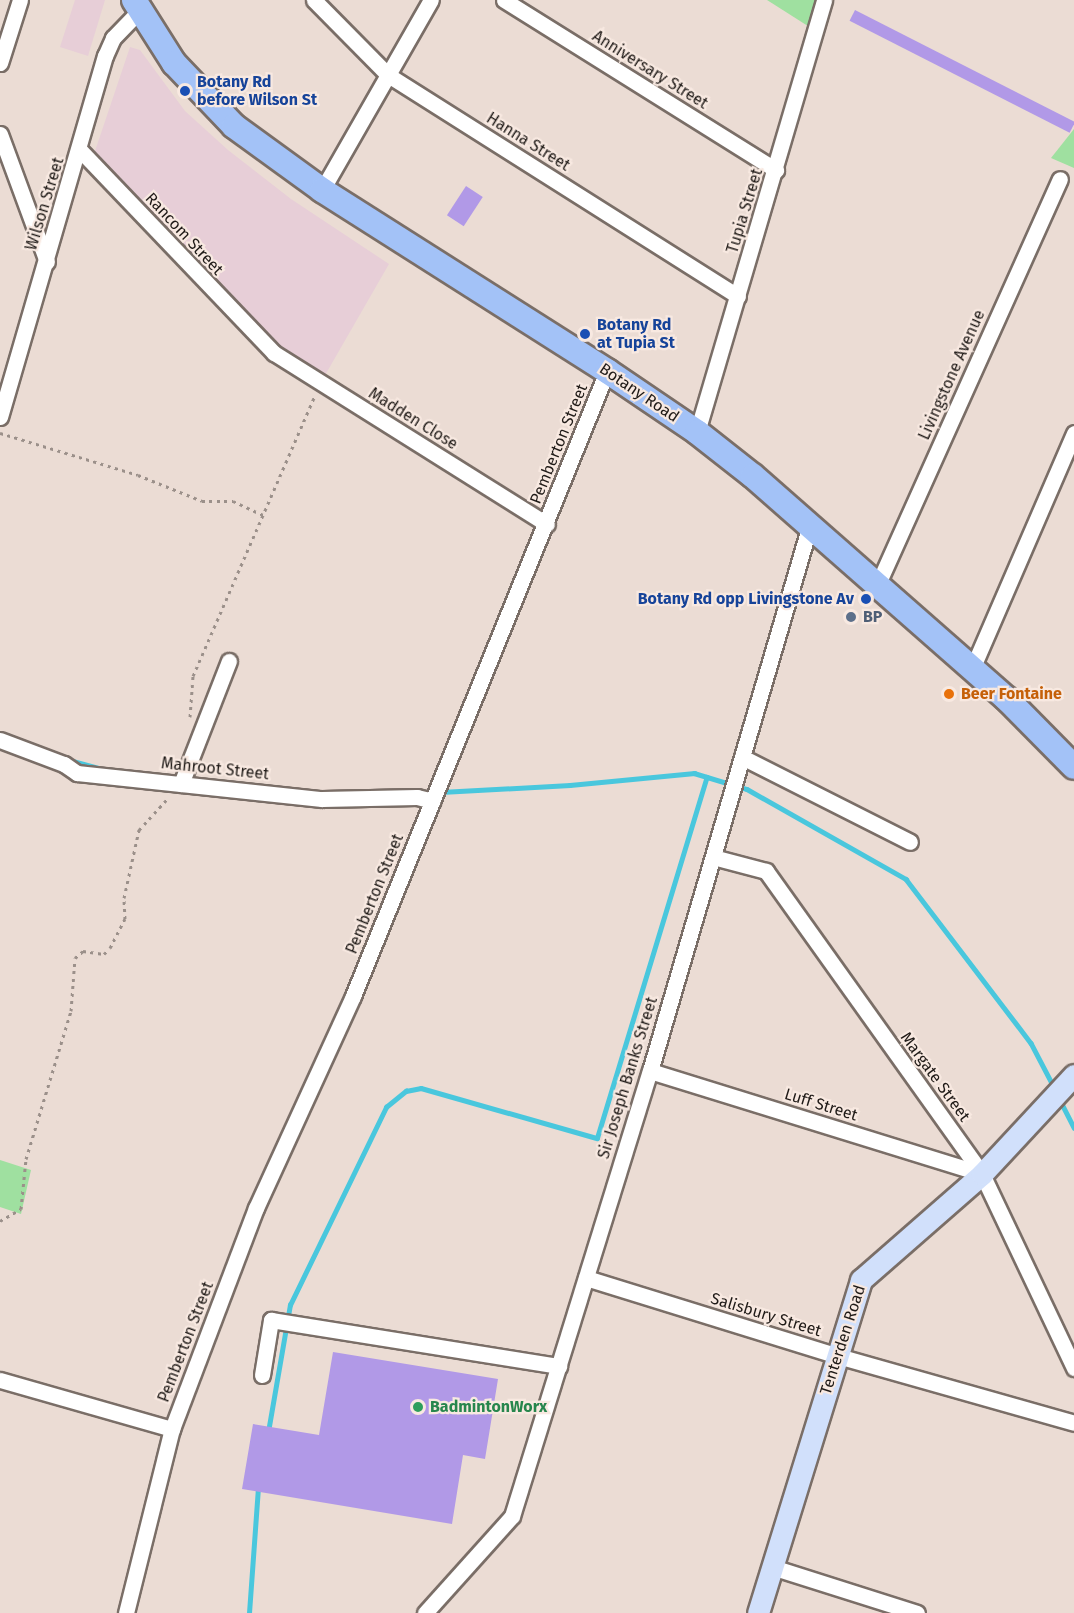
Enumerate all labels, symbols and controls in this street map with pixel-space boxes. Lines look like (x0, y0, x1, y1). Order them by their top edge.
street label: Anniversary Street (589, 27, 711, 113)
place label: Botany Rd before Wilson St (197, 72, 317, 110)
marker: Botany Rd before Wilson St (178, 84, 192, 98)
street label: Hanna Street (483, 109, 573, 175)
street label: Wilson Street (22, 155, 68, 253)
street label: Tupia Street (723, 166, 767, 256)
street label: Rancom Street (141, 189, 227, 279)
street label: Livingstone Avenue (915, 307, 989, 443)
place label: Botany Rd at Tupia St (597, 315, 675, 353)
marker: Botany Rd at Tupia St (578, 327, 592, 341)
street label: Botany Road (596, 359, 682, 427)
street label: Pemberton Street (526, 381, 592, 507)
street label: Madden Close (365, 384, 461, 454)
place label: Botany Rd opp Livingstone Av (638, 589, 854, 609)
marker: Botany Rd opp Livingstone Av (859, 592, 873, 606)
place label: BP (863, 607, 882, 627)
marker: BP (844, 610, 858, 624)
place label: Beer Fontaine (961, 684, 1062, 704)
marker: Beer Fontaine (942, 687, 956, 701)
street label: Mahroot Street (160, 754, 270, 784)
street label: Pemberton Street (342, 831, 408, 957)
street label: Sir Joseph Banks Street (594, 995, 662, 1161)
street label: Margate Street (896, 1029, 974, 1125)
street label: Luff Street (782, 1085, 860, 1125)
street label: Pemberton Street (154, 1279, 218, 1405)
street label: Tenterden Road (816, 1283, 870, 1397)
street label: Salisbury Street (708, 1289, 824, 1341)
place label: BadmintonWorx (430, 1397, 547, 1417)
marker: BadmintonWorx (411, 1400, 425, 1414)

